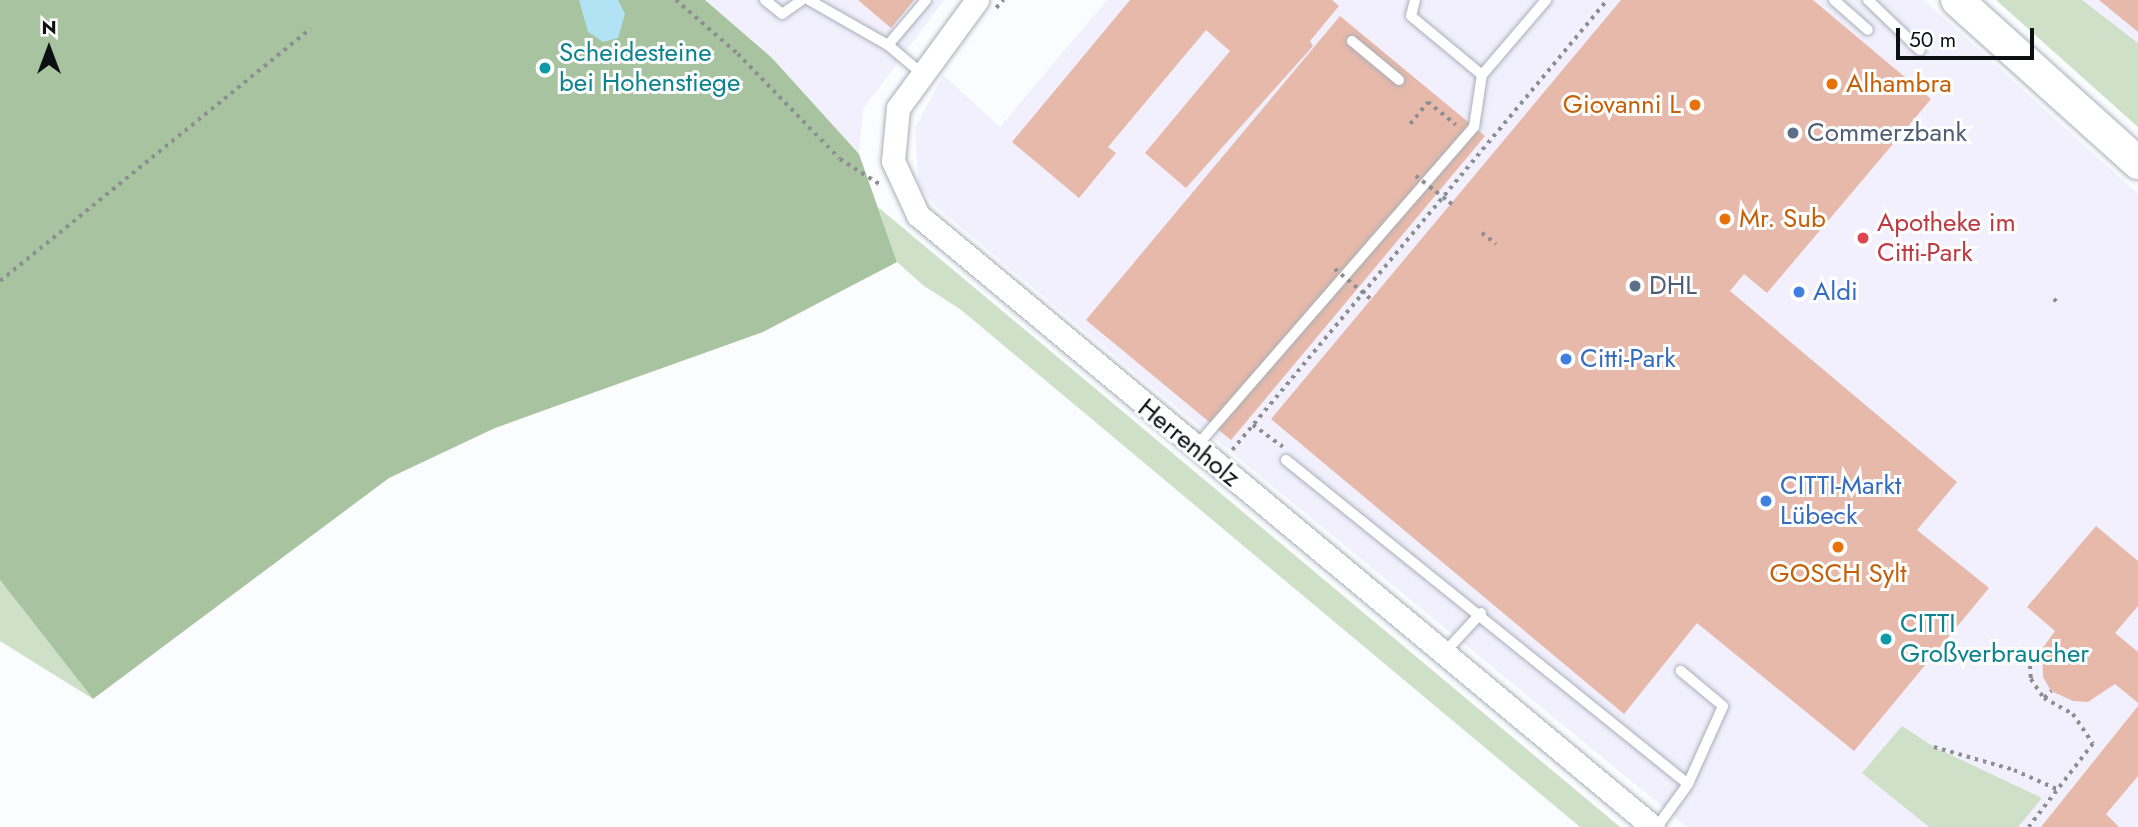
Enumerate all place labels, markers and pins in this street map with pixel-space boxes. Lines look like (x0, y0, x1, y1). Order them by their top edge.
place label: Scheidesteine bei Hohenstiege (559, 37, 740, 98)
marker: Scheidesteine bei Hohenstiege (537, 60, 553, 76)
place label: Alhambra (1846, 68, 1952, 100)
marker: Alhambra (1824, 76, 1840, 92)
place label: Giovanni L (1563, 89, 1681, 121)
marker: Giovanni L (1687, 97, 1703, 113)
place label: Commerzbank (1807, 117, 1967, 149)
marker: Commerzbank (1785, 125, 1801, 141)
place label: Mr. Sub (1739, 203, 1826, 235)
place label: Apotheke im Citti-Park (1877, 207, 2016, 268)
marker: Mr. Sub (1717, 211, 1733, 227)
marker: Apotheke im Citti-Park (1855, 230, 1871, 246)
place label: DHL (1649, 270, 1697, 302)
place label: Aldi (1813, 276, 1858, 308)
marker: DHL (1627, 278, 1643, 294)
marker: Aldi (1791, 284, 1807, 300)
place label: Citti-Park (1580, 343, 1676, 375)
marker: Citti-Park (1558, 351, 1574, 367)
place label: CITTI-Markt Lübeck (1780, 470, 1901, 532)
marker: CITTI-Markt Lübeck (1758, 493, 1774, 509)
marker: GOSCH Sylt (1830, 539, 1846, 555)
place label: GOSCH Sylt (1769, 558, 1907, 590)
place label: CITTI Großverbraucher (1900, 608, 2089, 670)
marker: CITTI Großverbraucher (1878, 631, 1894, 647)

